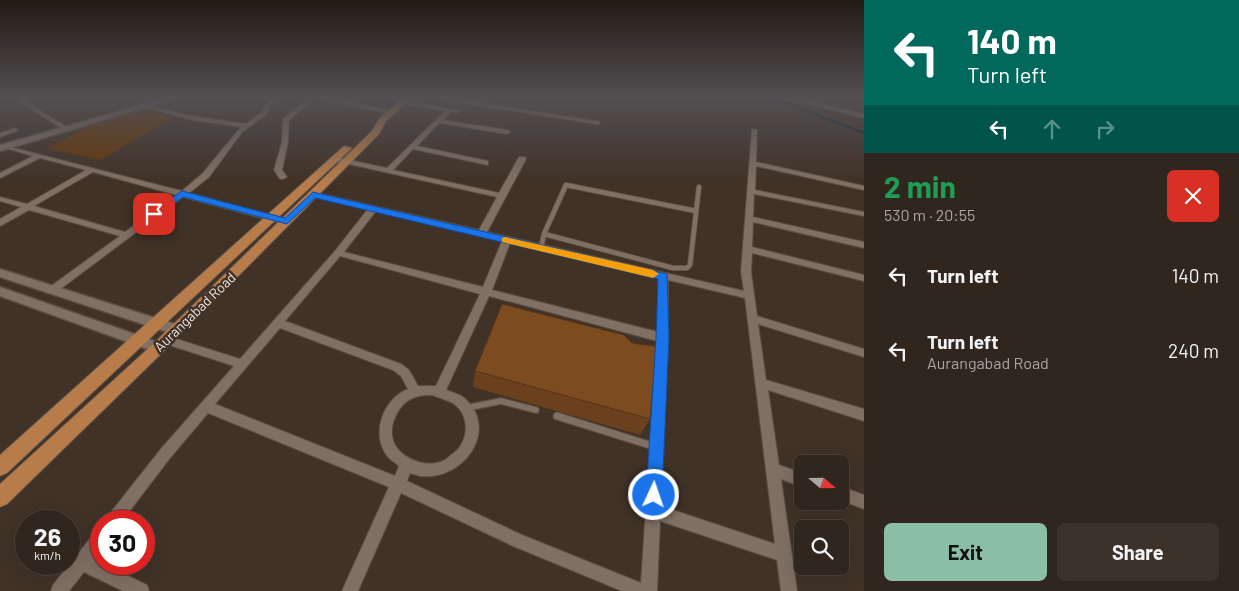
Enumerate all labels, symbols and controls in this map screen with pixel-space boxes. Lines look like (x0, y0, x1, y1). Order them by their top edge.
text: 140 m (967, 19, 1057, 61)
icon: left (884, 20, 949, 85)
text: Turn left (967, 61, 1047, 87)
icon: left (985, 115, 1013, 143)
icon: ahead (1038, 115, 1066, 143)
icon: right (1091, 115, 1119, 143)
text: 2 min (884, 168, 956, 204)
button: close (1167, 170, 1219, 222)
pin (133, 193, 175, 235)
icon: arrive (140, 200, 168, 228)
text: 530 m · 20:55 (884, 205, 975, 224)
icon: left (884, 262, 912, 290)
text: Turn left (927, 264, 998, 287)
text: 140 m (1172, 264, 1219, 287)
street label: Aurangabad Road (150, 268, 239, 355)
text: Turn left (927, 330, 998, 353)
icon: left (884, 337, 912, 365)
text: 240 m (1168, 339, 1219, 362)
text: Aurangabad Road (927, 353, 1049, 372)
north arrow (794, 455, 849, 510)
map controls (794, 455, 849, 575)
position arrow (627, 468, 679, 520)
speed limit sign: 30 (90, 510, 155, 575)
button: search (794, 520, 849, 575)
text: 26 (34, 521, 61, 551)
button: Exit (884, 523, 1047, 581)
button: Share (1057, 523, 1219, 581)
text: km/h (34, 548, 61, 562)

